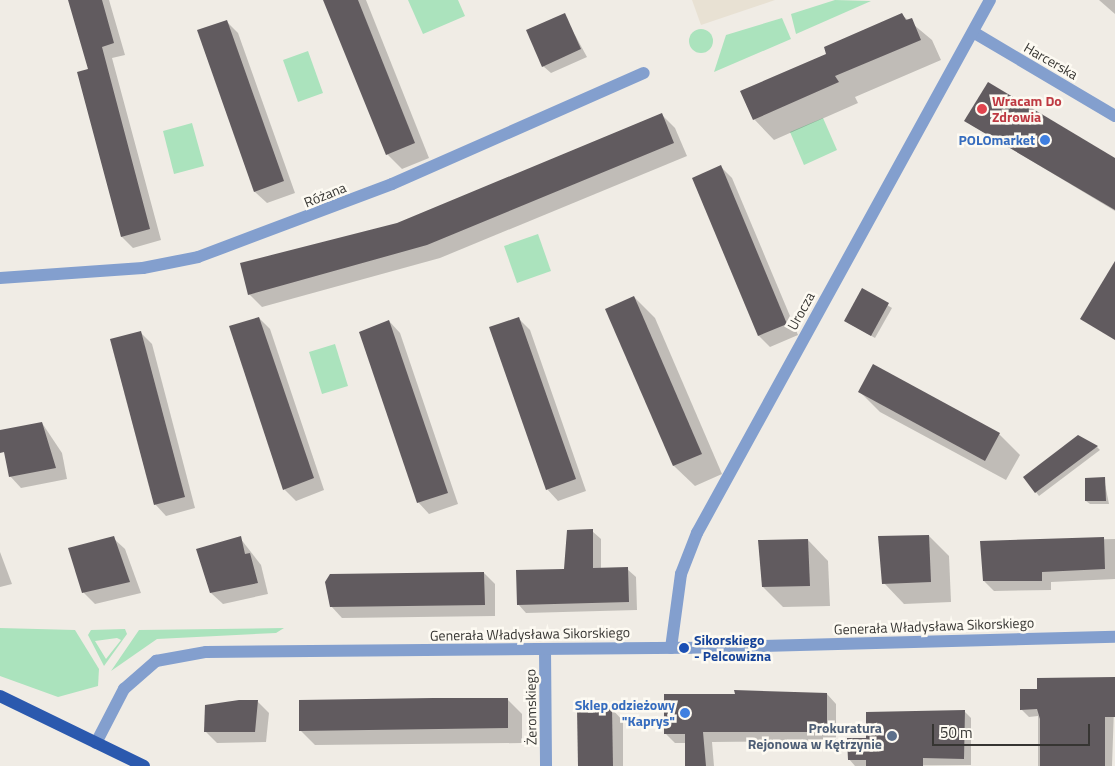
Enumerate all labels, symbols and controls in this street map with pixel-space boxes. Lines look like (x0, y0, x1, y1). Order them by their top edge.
street label: Harcerska (1021, 39, 1081, 83)
place label: Wracam Do Zdrowia (992, 93, 1062, 125)
marker: Wracam Do Zdrowia (976, 103, 988, 115)
place label: POLOmarket (959, 132, 1035, 148)
marker: POLOmarket (1039, 134, 1051, 146)
street label: Różana (302, 179, 348, 211)
street label: Urocza (784, 289, 818, 333)
street label: Generała Władysława Sikorskiego (834, 614, 1034, 638)
street label: Generała Władysława Sikorskiego (430, 624, 630, 644)
place label: Sikorskiego - Pelcowizna (694, 632, 771, 664)
marker: Sikorskiego - Pelcowizna (678, 642, 690, 654)
street label: Żeromskiego (522, 669, 540, 745)
place label: Sklep odzieżowy "Kaprys" (575, 697, 675, 730)
marker: Sklep odzieżowy "Kaprys" (679, 707, 691, 719)
scale bar (935, 714, 1092, 746)
place label: Prokuratura Rejonowa w Kętrzynie (748, 720, 882, 752)
text: 50 m (940, 721, 973, 744)
marker: Prokuratura Rejonowa w Kętrzynie (886, 730, 898, 742)

